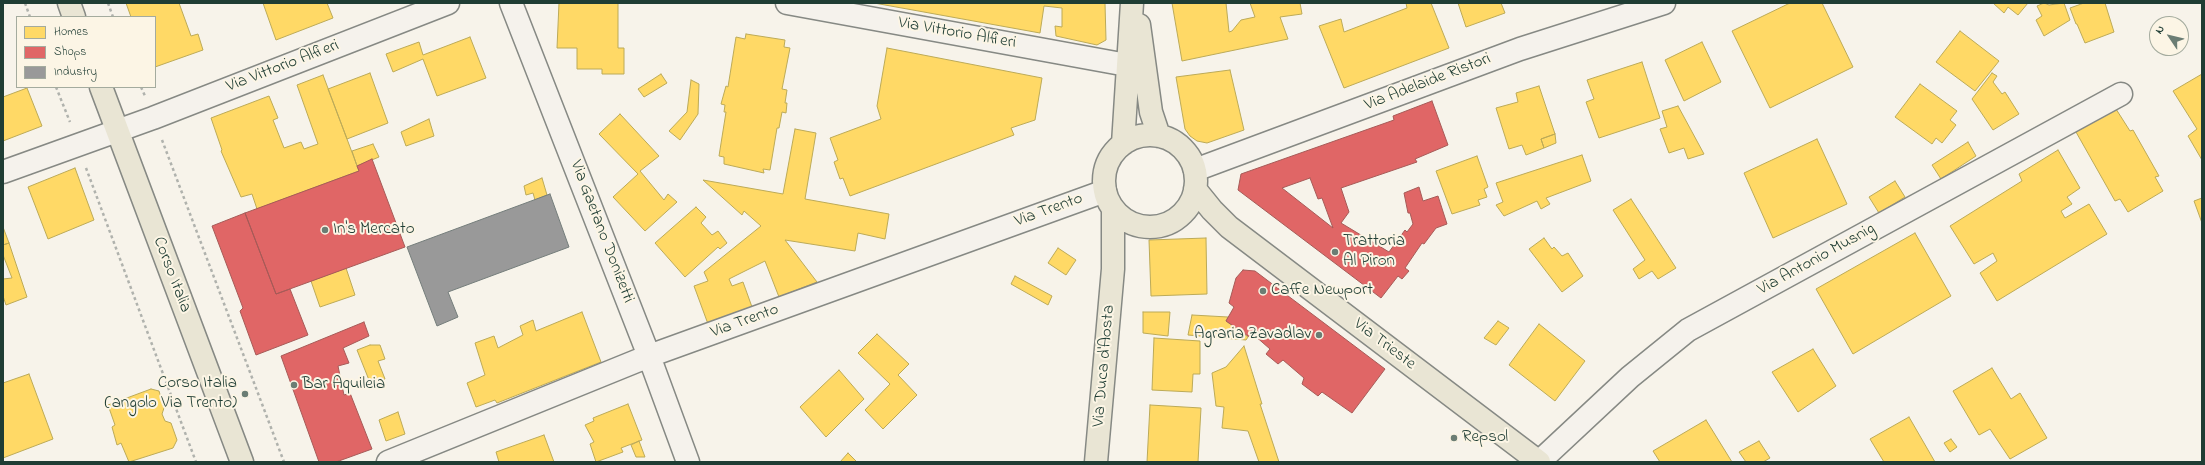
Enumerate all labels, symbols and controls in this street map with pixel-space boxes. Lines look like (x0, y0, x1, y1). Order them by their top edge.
street label: Via Vittorio Alfieri (897, 14, 1017, 54)
legend (16, 16, 156, 88)
north arrow (2149, 16, 2189, 56)
text: N (2151, 22, 2169, 37)
text: Homes (54, 23, 88, 41)
street label: Via Vittorio Alfieri (224, 36, 342, 98)
text: Shops (54, 43, 86, 61)
street label: Via Adelaide Ristori (1362, 50, 1494, 116)
text: Industry (54, 63, 97, 81)
street label: Via Gaetano Donizetti (564, 158, 638, 306)
street label: Via Trento (1012, 189, 1086, 233)
street label: Via Antonio Musnig (1755, 219, 1879, 301)
place label: In's Mercato (333, 220, 415, 240)
marker: In's Mercato (320, 225, 330, 235)
place label: Trattoria Al Piron (1343, 232, 1405, 272)
street label: Corso Italia (147, 234, 195, 316)
marker: Trattoria Al Piron (1330, 247, 1340, 257)
place label: Caffe Newport (1271, 281, 1373, 301)
marker: Caffe Newport (1258, 286, 1268, 296)
street label: Via Trento (708, 300, 782, 344)
street label: Via Duca d'Aosta (1089, 304, 1121, 428)
street label: Via Trieste (1349, 315, 1419, 375)
place label: Agraria Zavadlav (1194, 325, 1311, 345)
marker: Agraria Zavadlav (1314, 330, 1324, 340)
place label: Corso Italia (angolo Via Trento) (104, 374, 237, 414)
place label: Bar Aquileia (302, 375, 385, 395)
marker: Bar Aquileia (289, 380, 299, 390)
marker: Corso Italia (angolo Via Trento) (240, 389, 250, 399)
place label: Repsol (1462, 428, 1508, 448)
marker: Repsol (1449, 433, 1459, 443)

